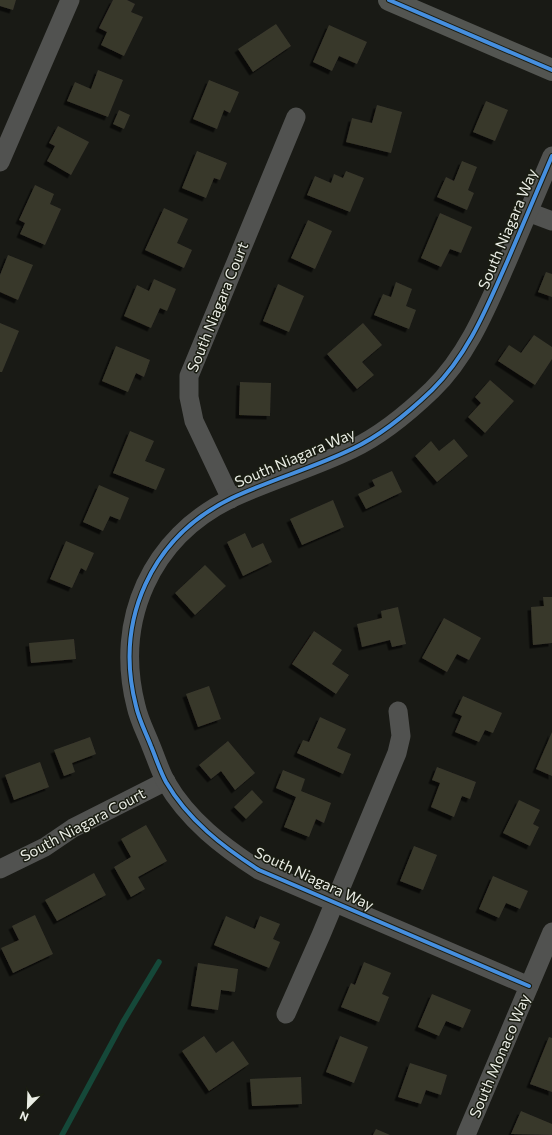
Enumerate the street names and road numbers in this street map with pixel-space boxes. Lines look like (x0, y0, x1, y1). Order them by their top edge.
street label: South Niagara Way (474, 165, 541, 292)
street label: South Niagara Court (183, 239, 251, 374)
street label: South Niagara Way (232, 423, 358, 491)
street label: South Niagara Court (17, 784, 148, 865)
street label: South Niagara Way (252, 843, 377, 914)
street label: South Monaco Way (465, 991, 533, 1120)

